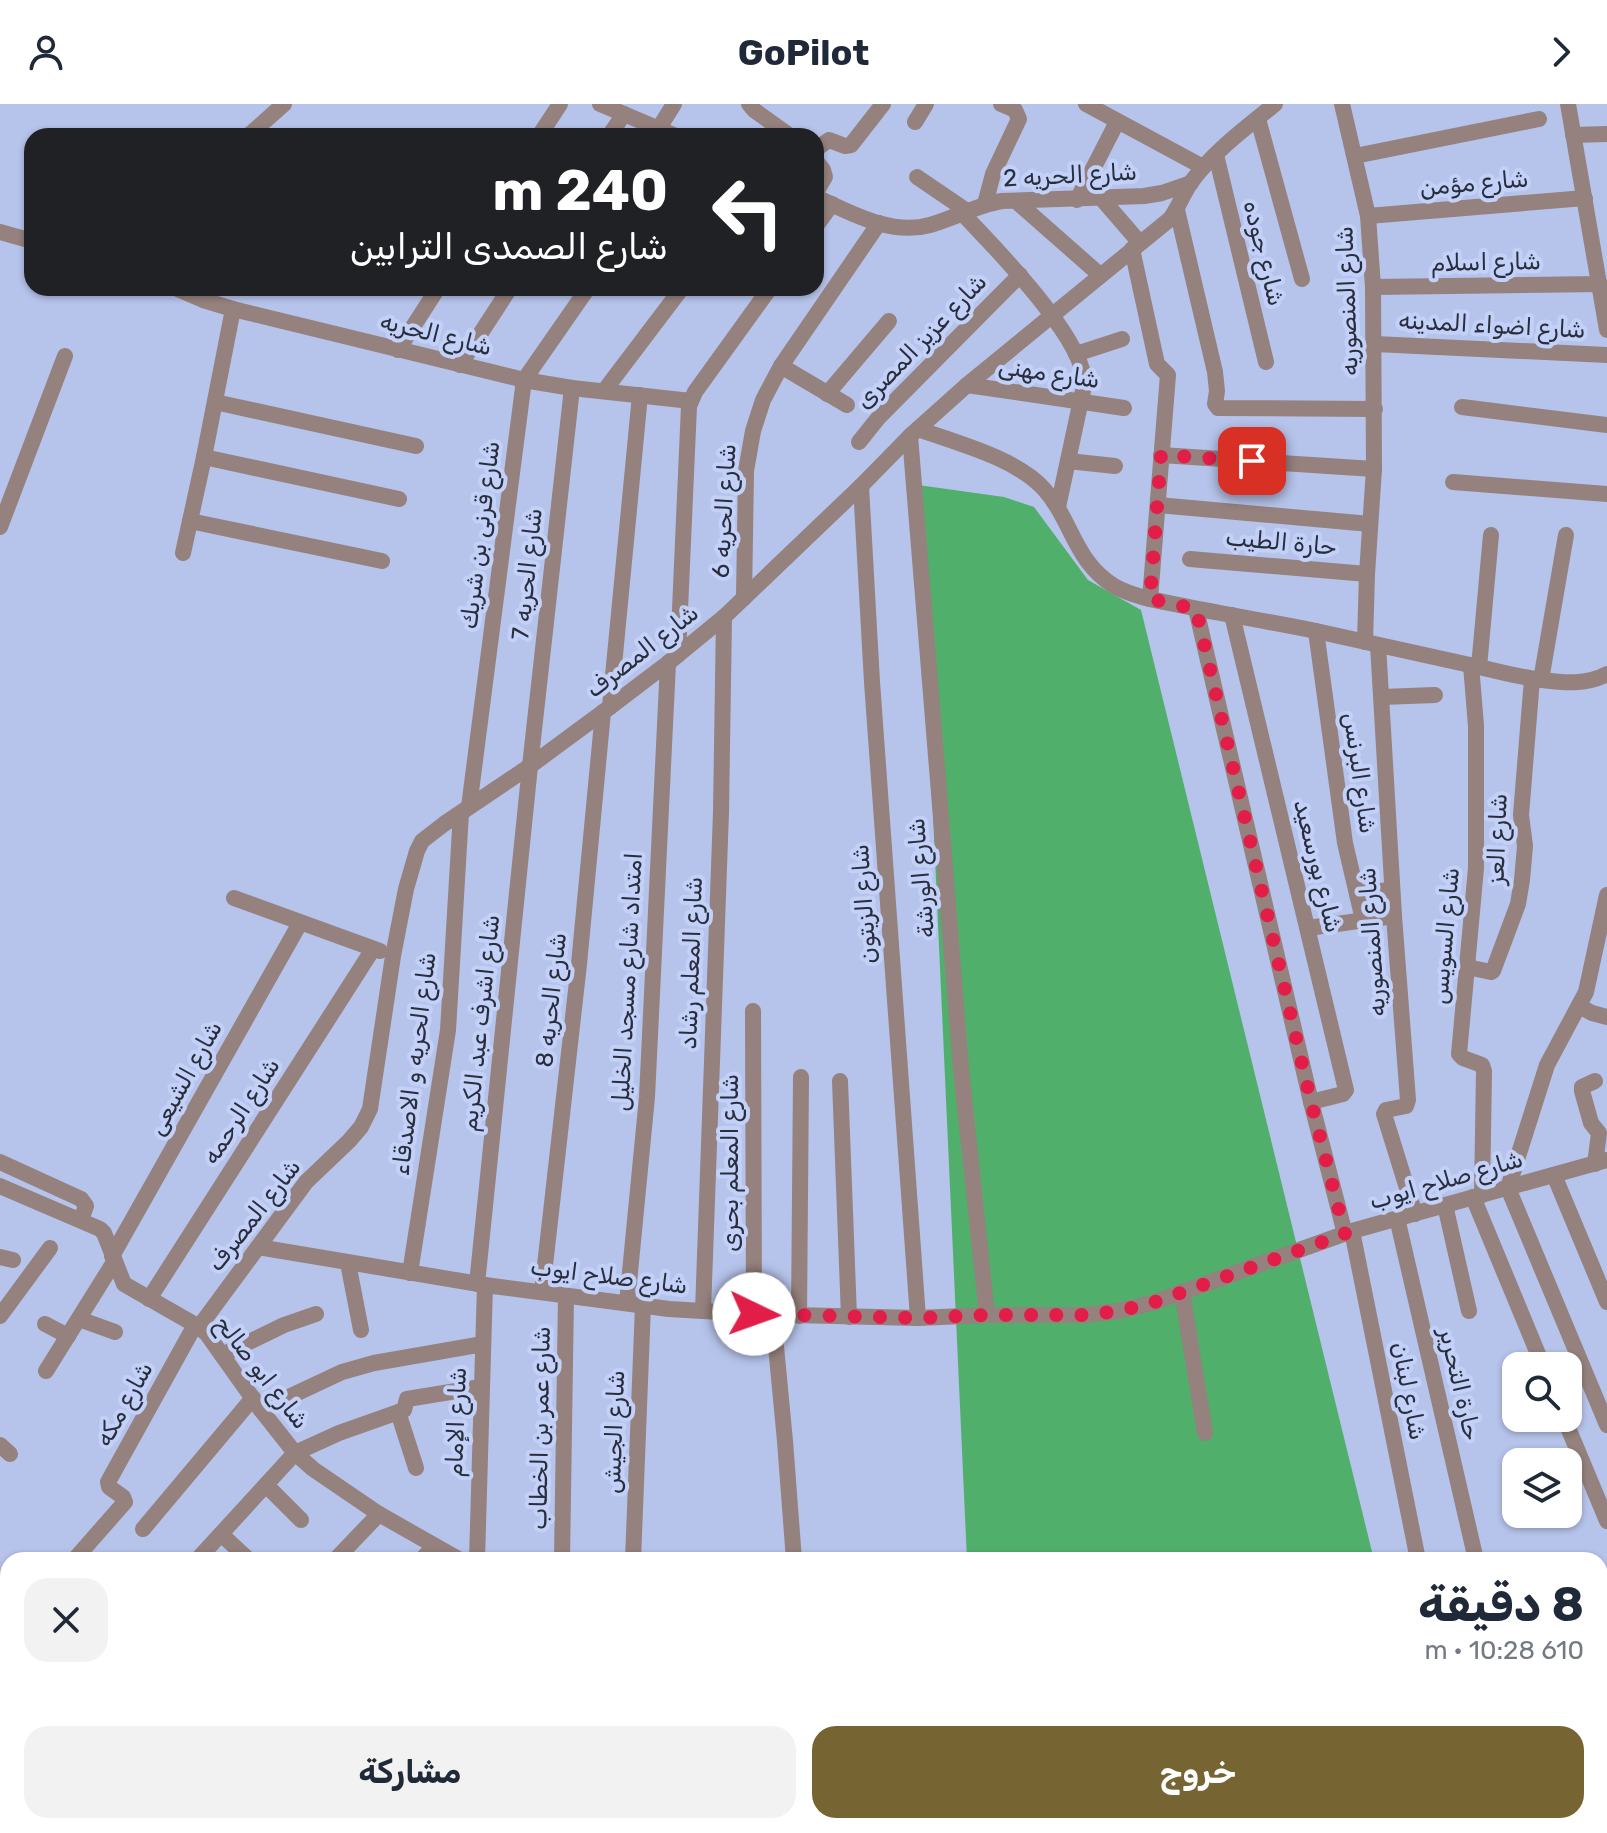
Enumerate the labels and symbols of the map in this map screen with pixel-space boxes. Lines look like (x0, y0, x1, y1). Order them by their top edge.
street label: شارع الحريه 2 (1002, 158, 1138, 194)
street label: شارع مؤمن (1418, 164, 1530, 204)
street label: شارع جوده (1235, 197, 1291, 309)
street label: شارع المنصوريه (1330, 226, 1366, 376)
street label: شارع اسلام (1431, 247, 1541, 279)
street label: شارع عزيز المصرى (850, 268, 994, 416)
street label: شارع اضواء المدينه (1398, 306, 1586, 346)
street label: شارع الحريه (377, 307, 495, 363)
street label: شارع مهنى (996, 352, 1102, 396)
pin (1218, 427, 1286, 495)
street label: شارع قرنى بن شريك (455, 439, 507, 631)
street label: شارع الحريه 6 (707, 443, 743, 579)
street label: شارع الحريه 7 (506, 507, 550, 641)
street label: حارة الطيب (1224, 523, 1338, 561)
street label: شارع المصرف (580, 598, 705, 705)
street label: شارع البرنس (1336, 711, 1382, 836)
street label: شارع العز (1481, 793, 1515, 887)
street label: شارع بورسعيد (1286, 796, 1348, 936)
street label: شارع الورشة (902, 817, 942, 939)
street label: شارع الزيتون (846, 843, 884, 965)
street label: امتداد شارع مسجد الخليل (606, 852, 650, 1112)
street label: شارع المنصوريه (1353, 866, 1393, 1018)
street label: شارع السويس (1425, 866, 1467, 1006)
street label: شارع المعلم رشاد (674, 876, 710, 1050)
street label: شارع اشرف عبد الكريم (455, 913, 507, 1133)
street label: شارع الحريه 8 (530, 931, 574, 1069)
street label: شارع الحريه و الاصدقاء (386, 951, 444, 1178)
street label: شارع الشيعى (142, 1016, 230, 1141)
street label: شارع الرحمه (196, 1053, 287, 1170)
street label: شارع المعلم بحرى (716, 1074, 746, 1252)
street label: شارع صلاح ايوب (1366, 1145, 1527, 1217)
street label: شارع المصرف (201, 1153, 308, 1278)
street label: شارع صلاح ايوب (528, 1252, 689, 1302)
position arrow (712, 1272, 796, 1356)
street label: شارع ابو صالح (207, 1310, 315, 1436)
street label: حارة التحرير (1433, 1323, 1487, 1443)
street label: شارع عمر بن الخطاب (524, 1326, 558, 1530)
street label: شارع لبنان (1384, 1340, 1432, 1443)
street label: شارع مكه (89, 1357, 160, 1452)
street label: شارع الإمام (440, 1367, 474, 1477)
street label: شارع الجيش (598, 1370, 632, 1494)

